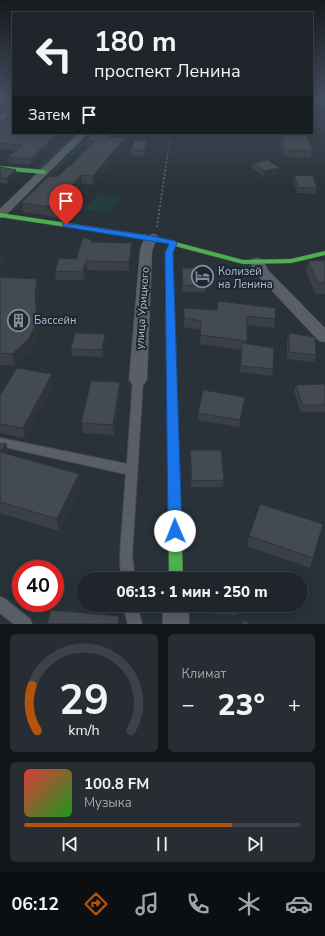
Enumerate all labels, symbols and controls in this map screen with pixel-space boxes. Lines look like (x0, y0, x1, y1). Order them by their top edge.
text: 180 m (94, 23, 177, 61)
icon: left (28, 28, 80, 80)
text: проспект Ленина (94, 59, 241, 83)
icon: arrive (78, 104, 100, 126)
text: Затем (28, 105, 70, 125)
pin (49, 184, 83, 225)
icon: arrive (55, 190, 77, 212)
hotel icon: Колизей на Ленина (190, 264, 216, 290)
place label: Колизей на Ленина (218, 264, 273, 292)
street label: улица Урицкого (132, 266, 153, 350)
building icon: Бассейн (6, 307, 32, 333)
place label: Бассейн (34, 313, 76, 328)
position arrow (154, 510, 196, 552)
speed limit sign: 40 (12, 560, 64, 612)
text: 06:13 · 1 мин · 250 m (116, 582, 268, 602)
text: Климат (182, 665, 226, 683)
text: 29 (59, 672, 109, 729)
text: 23° (217, 685, 265, 726)
text: − (182, 690, 195, 720)
text: + (288, 690, 301, 720)
text: km/h (68, 721, 99, 740)
text: 100.8 FM (84, 774, 149, 794)
text: Музыка (84, 794, 132, 812)
icon: previous (59, 833, 81, 855)
icon: pause (151, 833, 173, 855)
icon: next (244, 833, 266, 855)
icon: directions (82, 890, 110, 918)
icon: music (133, 890, 161, 918)
icon: phone (184, 890, 212, 918)
icon: climate (235, 890, 263, 918)
icon: car (285, 890, 313, 918)
text: 06:12 (11, 892, 59, 916)

